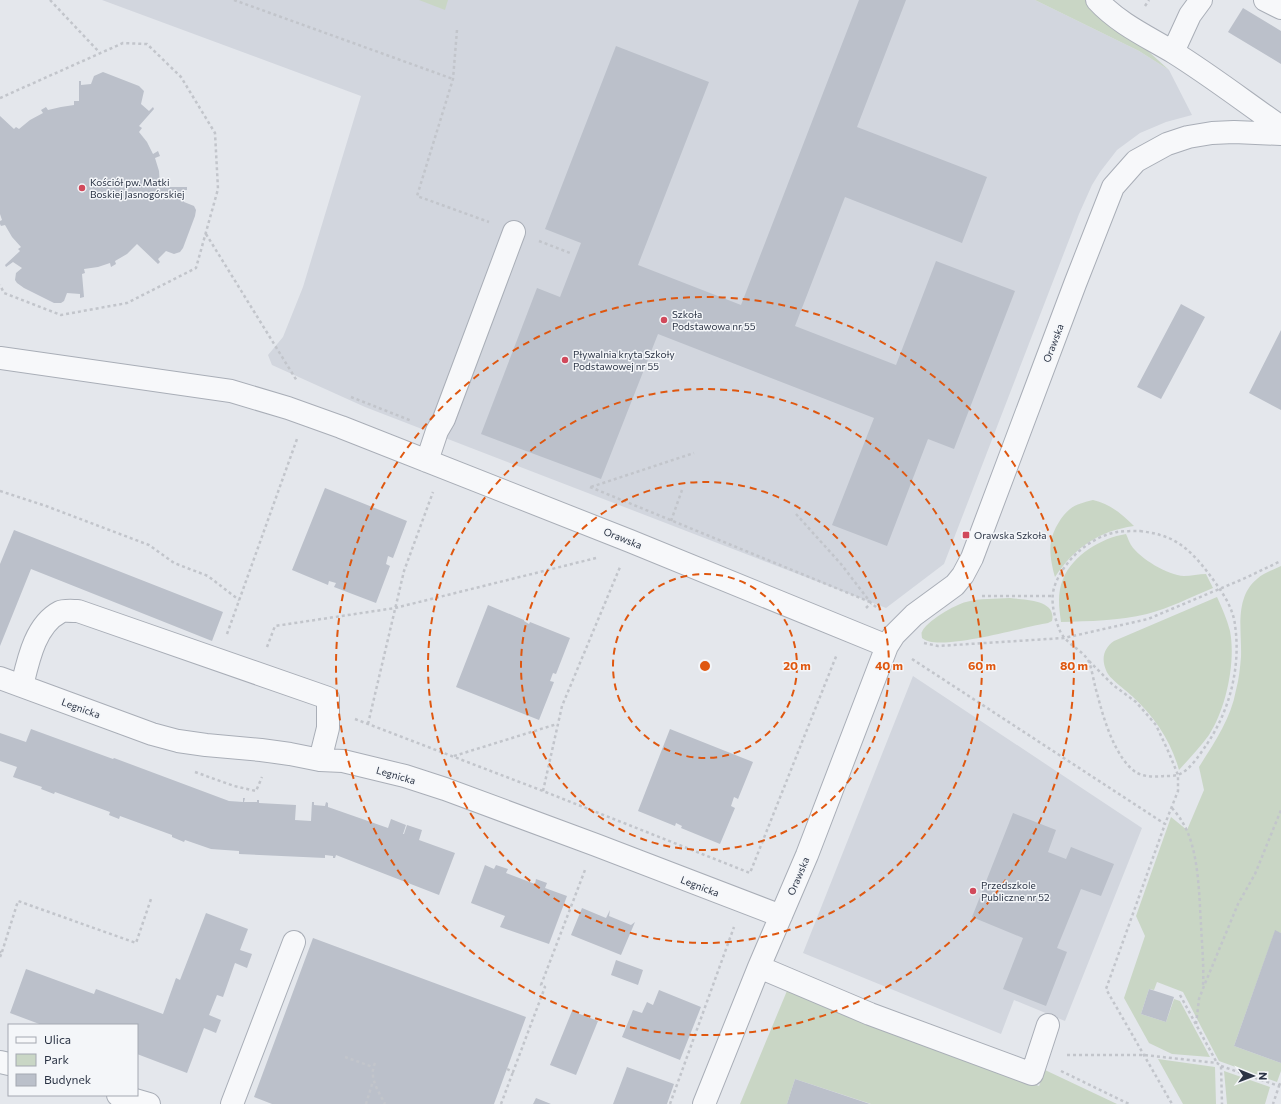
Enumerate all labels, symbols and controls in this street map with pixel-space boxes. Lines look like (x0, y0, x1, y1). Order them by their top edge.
place label: Kościół pw. Matki Boskiej Jasnogórskiej (90, 176, 185, 200)
marker: Kościół pw. Matki Boskiej Jasnogórskiej (77, 183, 87, 193)
place label: Szkoła Podstawowa nr 55 (672, 308, 756, 332)
marker: Szkoła Podstawowa nr 55 (659, 315, 669, 325)
street label: Orawska (1040, 322, 1066, 364)
place label: Pływalnia kryta Szkoły Podstawowej nr 55 (573, 348, 675, 372)
marker: Pływalnia kryta Szkoły Podstawowej nr 55 (560, 355, 570, 365)
street label: Orawska (602, 525, 644, 551)
place label: Orawska Szkoła (974, 529, 1047, 541)
marker: Orawska Szkoła (961, 530, 971, 540)
text: 20 m (783, 658, 811, 672)
text: 40 m (875, 658, 903, 672)
text: 60 m (968, 658, 996, 672)
text: 80 m (1060, 658, 1088, 672)
centre of rings (698, 659, 712, 673)
street label: Legnicka (60, 695, 102, 721)
street label: Legnicka (375, 764, 417, 786)
street label: Orawska (785, 855, 811, 897)
street label: Legnicka (679, 873, 721, 899)
place label: Przedszkole Publiczne nr 52 (981, 879, 1050, 903)
marker: Przedszkole Publiczne nr 52 (968, 886, 978, 896)
legend (8, 1024, 138, 1096)
text: Ulica (44, 1032, 71, 1046)
text: Park (44, 1052, 70, 1066)
north arrow (1233, 1056, 1273, 1096)
text: Budynek (44, 1072, 92, 1086)
text: N (1257, 1072, 1270, 1080)

